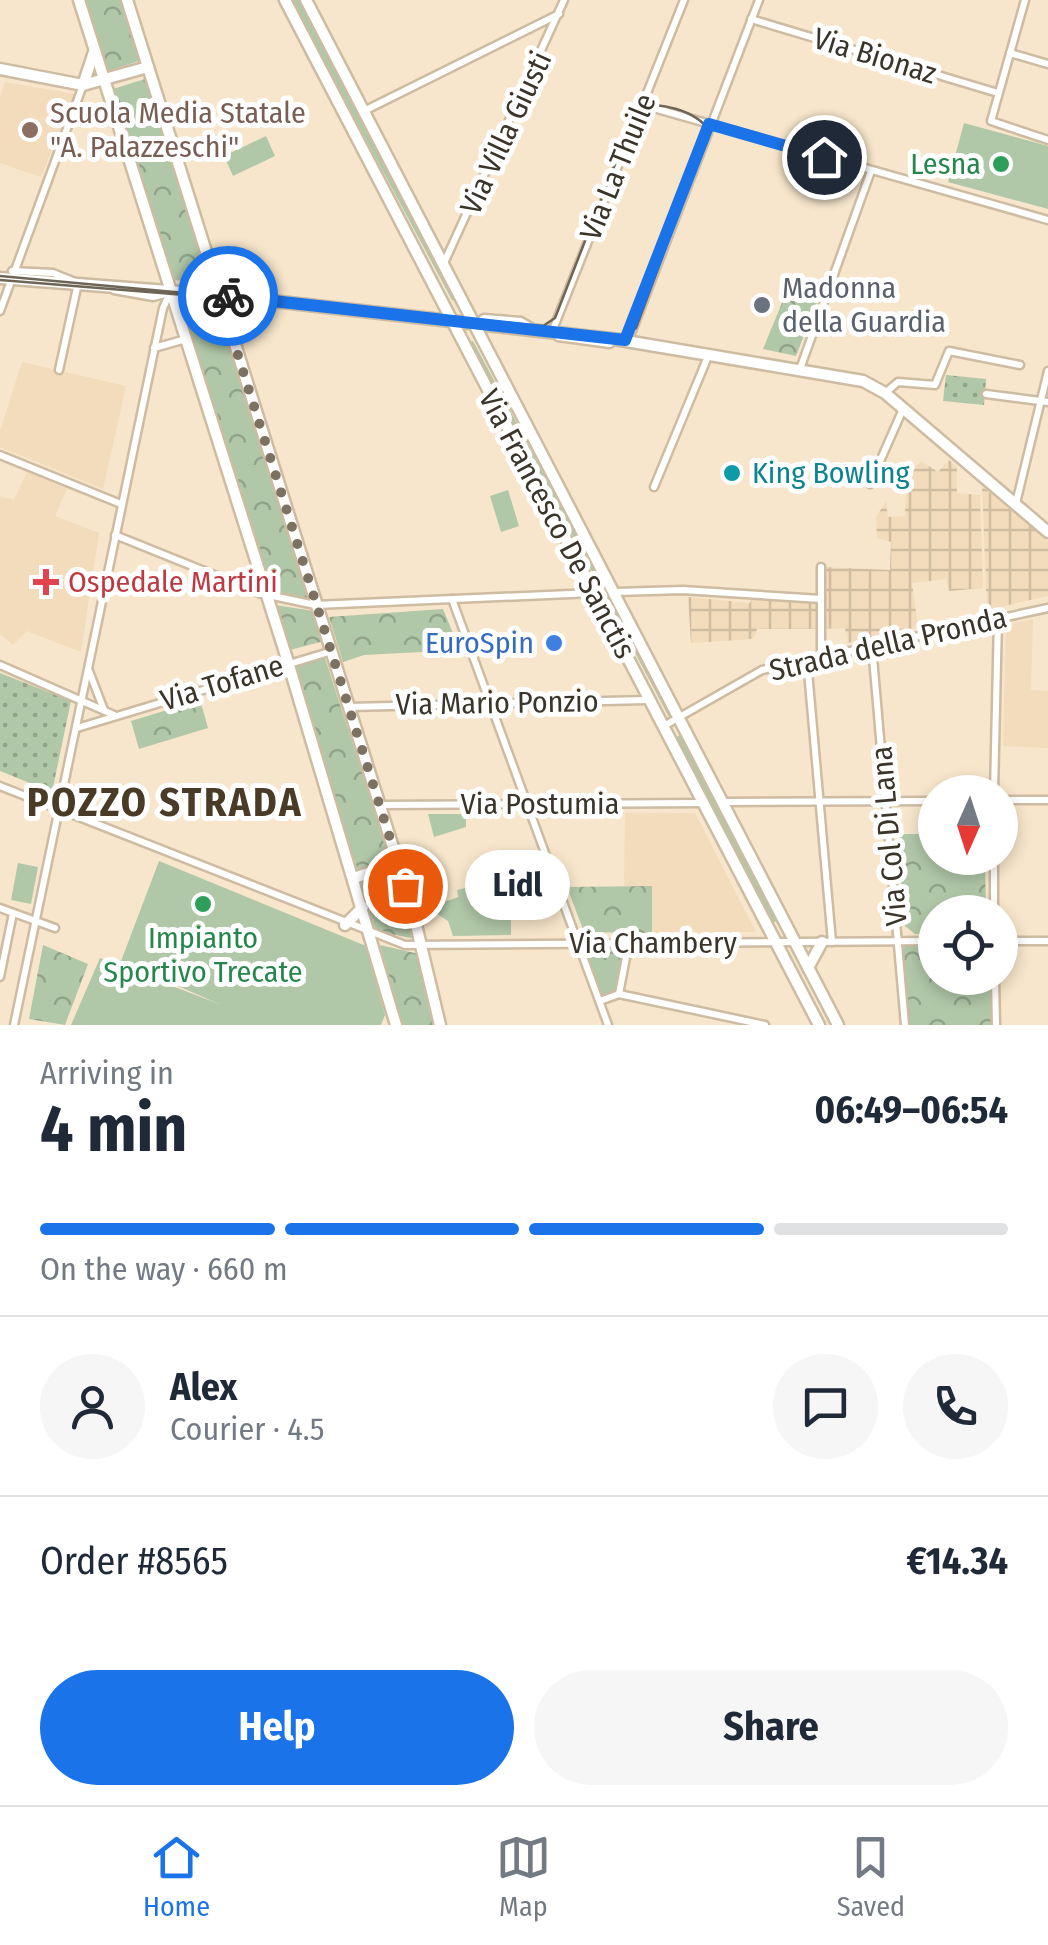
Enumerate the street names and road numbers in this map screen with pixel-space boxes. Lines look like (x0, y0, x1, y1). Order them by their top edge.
street label: Via Bionaz (809, 20, 941, 92)
street label: Via Villa Giusti (453, 46, 559, 220)
street label: Via La Thuile (572, 88, 664, 246)
street label: Via Francesco De Sanctis (471, 383, 643, 665)
street label: Strada della Pronda (766, 599, 1010, 689)
street label: Via Tofane (156, 647, 288, 719)
street label: Via Mario Ponzio (395, 683, 599, 723)
street label: Via Col Di Lana (863, 745, 915, 927)
street label: Via Postumia (461, 786, 619, 822)
street label: Via Chambery (569, 925, 737, 961)

